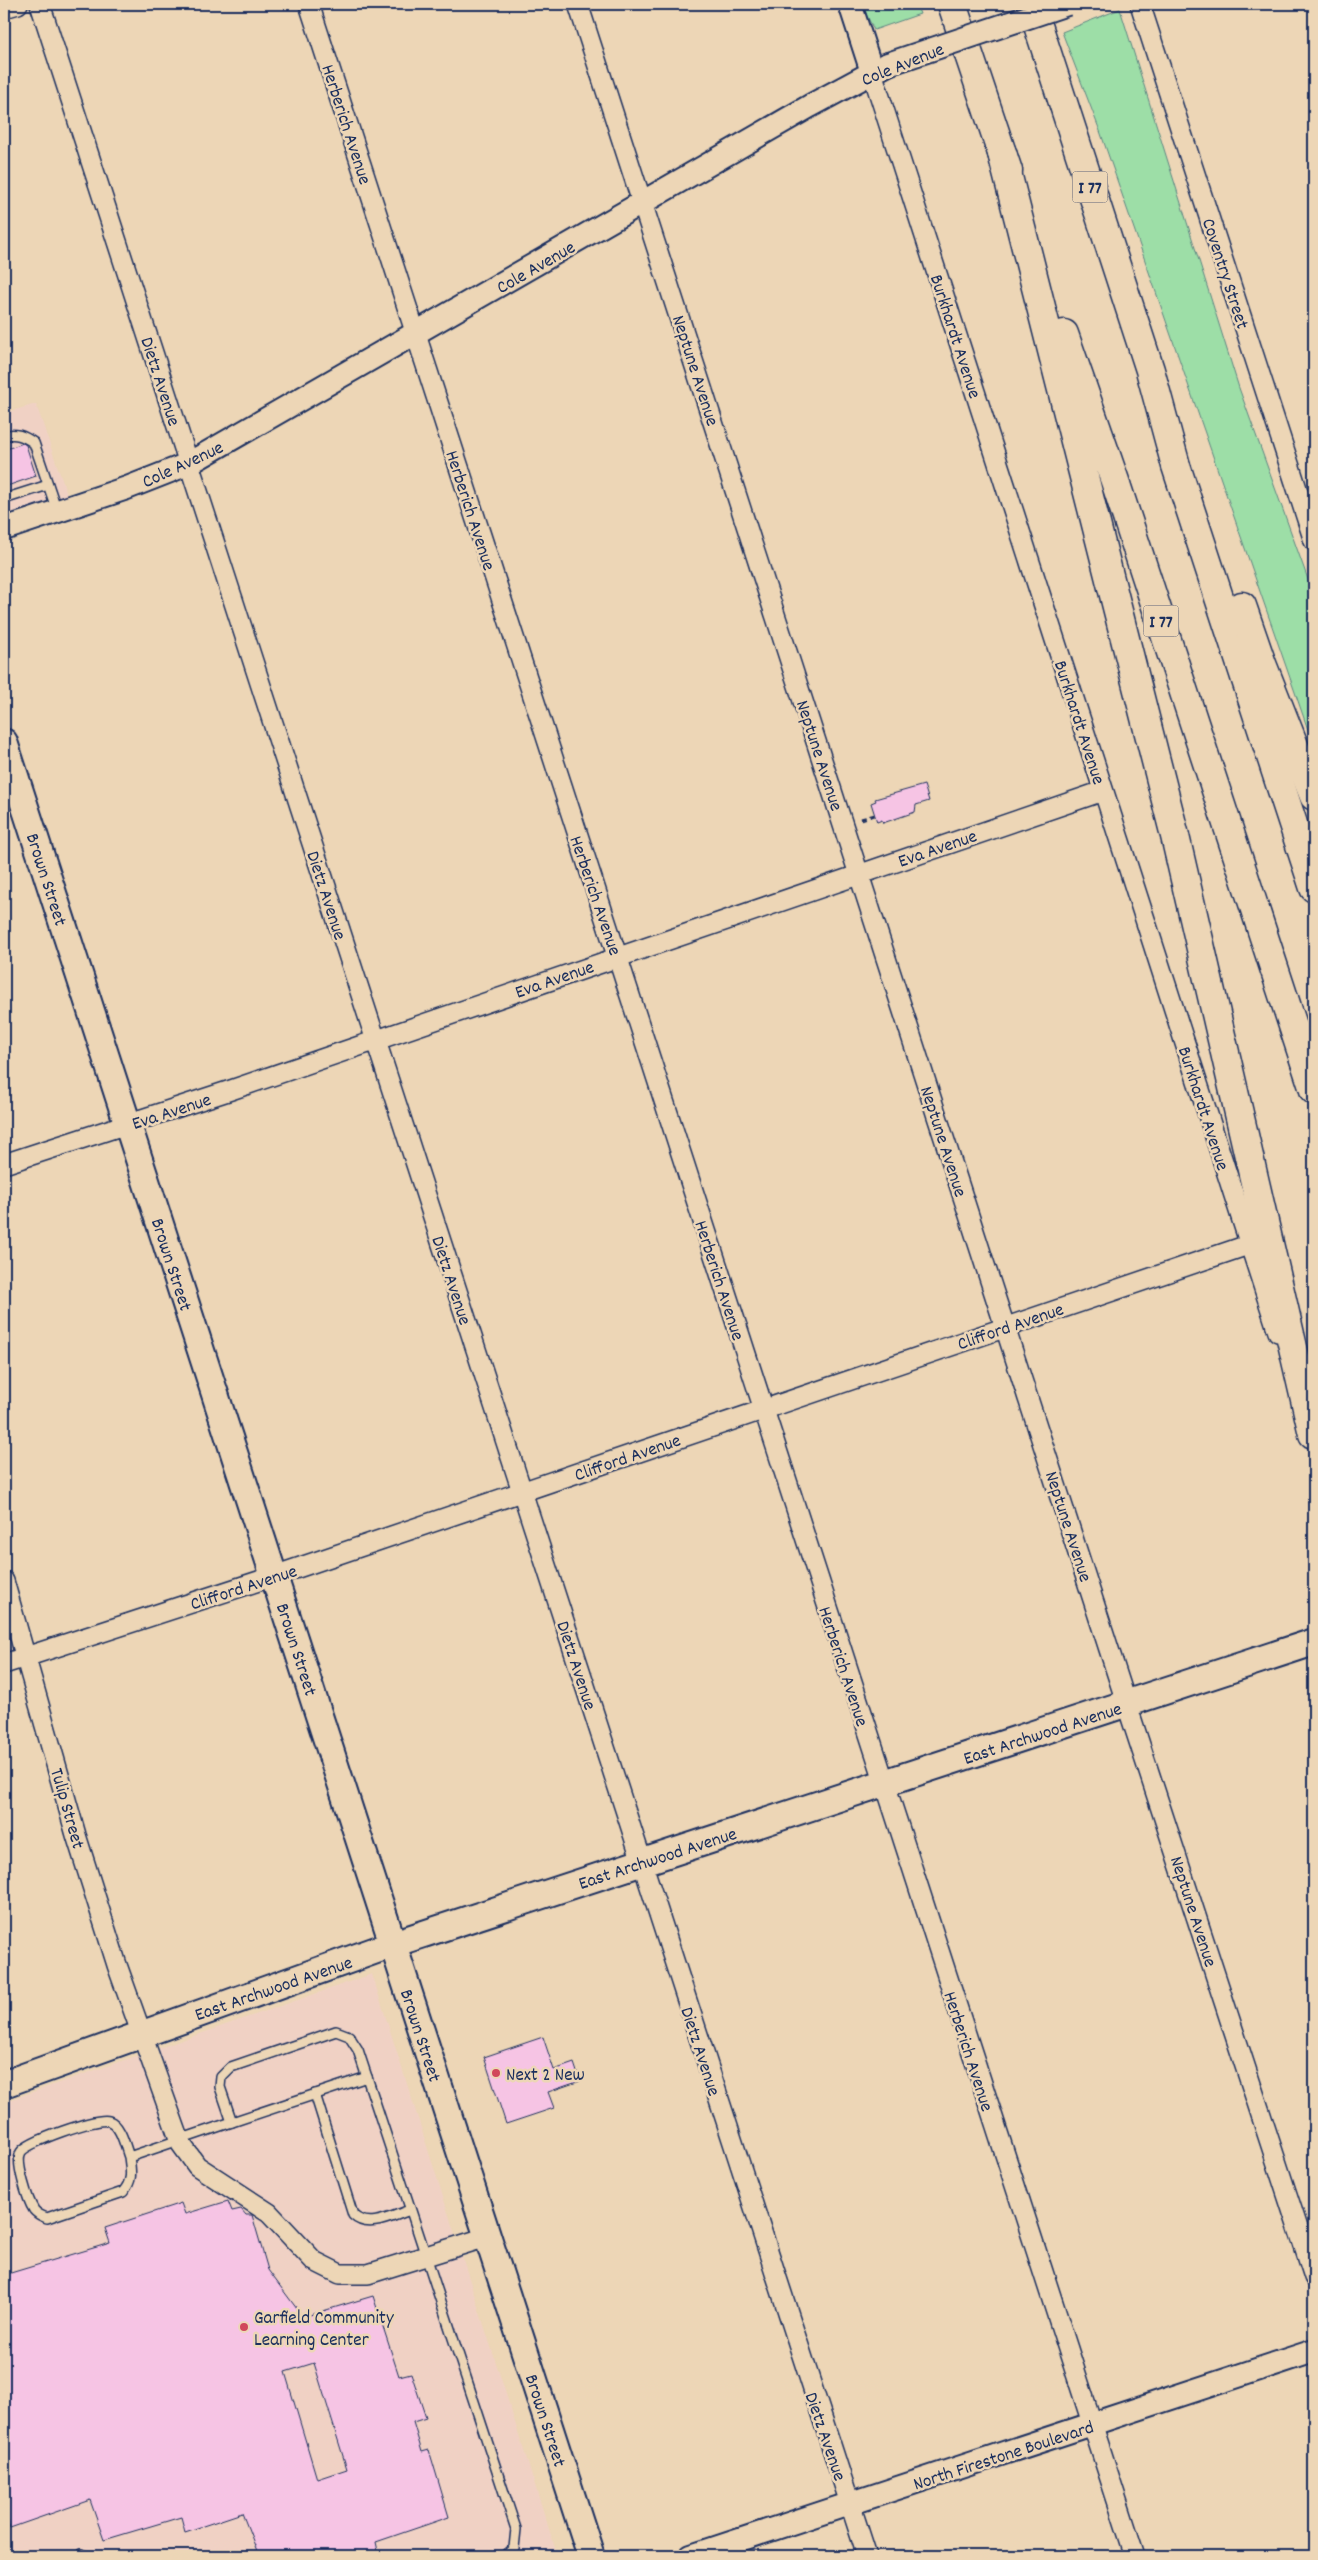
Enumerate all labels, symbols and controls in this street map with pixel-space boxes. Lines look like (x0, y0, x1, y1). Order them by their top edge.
street label: Cole Avenue (858, 37, 949, 95)
street label: Herberich Avenue (313, 61, 377, 189)
road number: I 77 (1072, 172, 1108, 202)
street label: Coventry Street (1193, 215, 1254, 333)
street label: Cole Avenue (492, 236, 581, 302)
street label: Burkhardt Avenue (921, 272, 986, 403)
street label: Neptune Avenue (663, 312, 724, 430)
street label: Dietz Avenue (132, 334, 186, 430)
street label: Cole Avenue (138, 436, 229, 497)
street label: Herberich Avenue (437, 447, 501, 575)
road number: I 77 (1144, 606, 1178, 636)
street label: Burkhardt Avenue (1045, 658, 1110, 789)
street label: Neptune Avenue (787, 697, 848, 815)
street label: Eva Avenue (895, 824, 981, 876)
street label: Brown Street (17, 830, 72, 930)
street label: Herberich Avenue (561, 833, 627, 960)
street label: Dietz Avenue (298, 848, 352, 944)
street label: Eva Avenue (512, 955, 598, 1007)
street label: Burkhardt Avenue (1169, 1044, 1234, 1175)
street label: Neptune Avenue (911, 1083, 972, 1201)
street label: Eva Avenue (129, 1088, 215, 1139)
street label: Brown Street (142, 1215, 197, 1315)
street label: Herberich Avenue (686, 1217, 750, 1345)
street label: Dietz Avenue (423, 1233, 477, 1329)
street label: Clifford Avenue (954, 1297, 1068, 1359)
street label: Clifford Avenue (571, 1428, 685, 1490)
street label: Neptune Avenue (1036, 1468, 1097, 1586)
street label: Clifford Avenue (187, 1559, 301, 1619)
street label: Brown Street (267, 1600, 322, 1700)
street label: Herberich Avenue (810, 1603, 874, 1731)
street label: Dietz Avenue (548, 1618, 602, 1714)
street label: East Archwood Avenue (960, 1697, 1126, 1774)
street label: Tulip Street (41, 1765, 90, 1853)
street label: East Archwood Avenue (575, 1822, 741, 1899)
street label: Neptune Avenue (1161, 1853, 1222, 1971)
street label: East Archwood Avenue (192, 1951, 357, 2030)
street label: Brown Street (391, 1986, 446, 2086)
street label: Herberich Avenue (935, 1988, 999, 2116)
street label: Dietz Avenue (672, 2004, 726, 2100)
place label: Next 2 New (506, 2063, 585, 2090)
marker: Next 2 New (490, 2067, 502, 2079)
place label: Garfield Community Learning Center (254, 2306, 394, 2355)
marker: Garfield Community Learning Center (238, 2321, 250, 2333)
street label: Brown Street (516, 2371, 571, 2471)
street label: Dietz Avenue (796, 2389, 851, 2485)
street label: North Firestone Boulevard (910, 2415, 1098, 2499)

